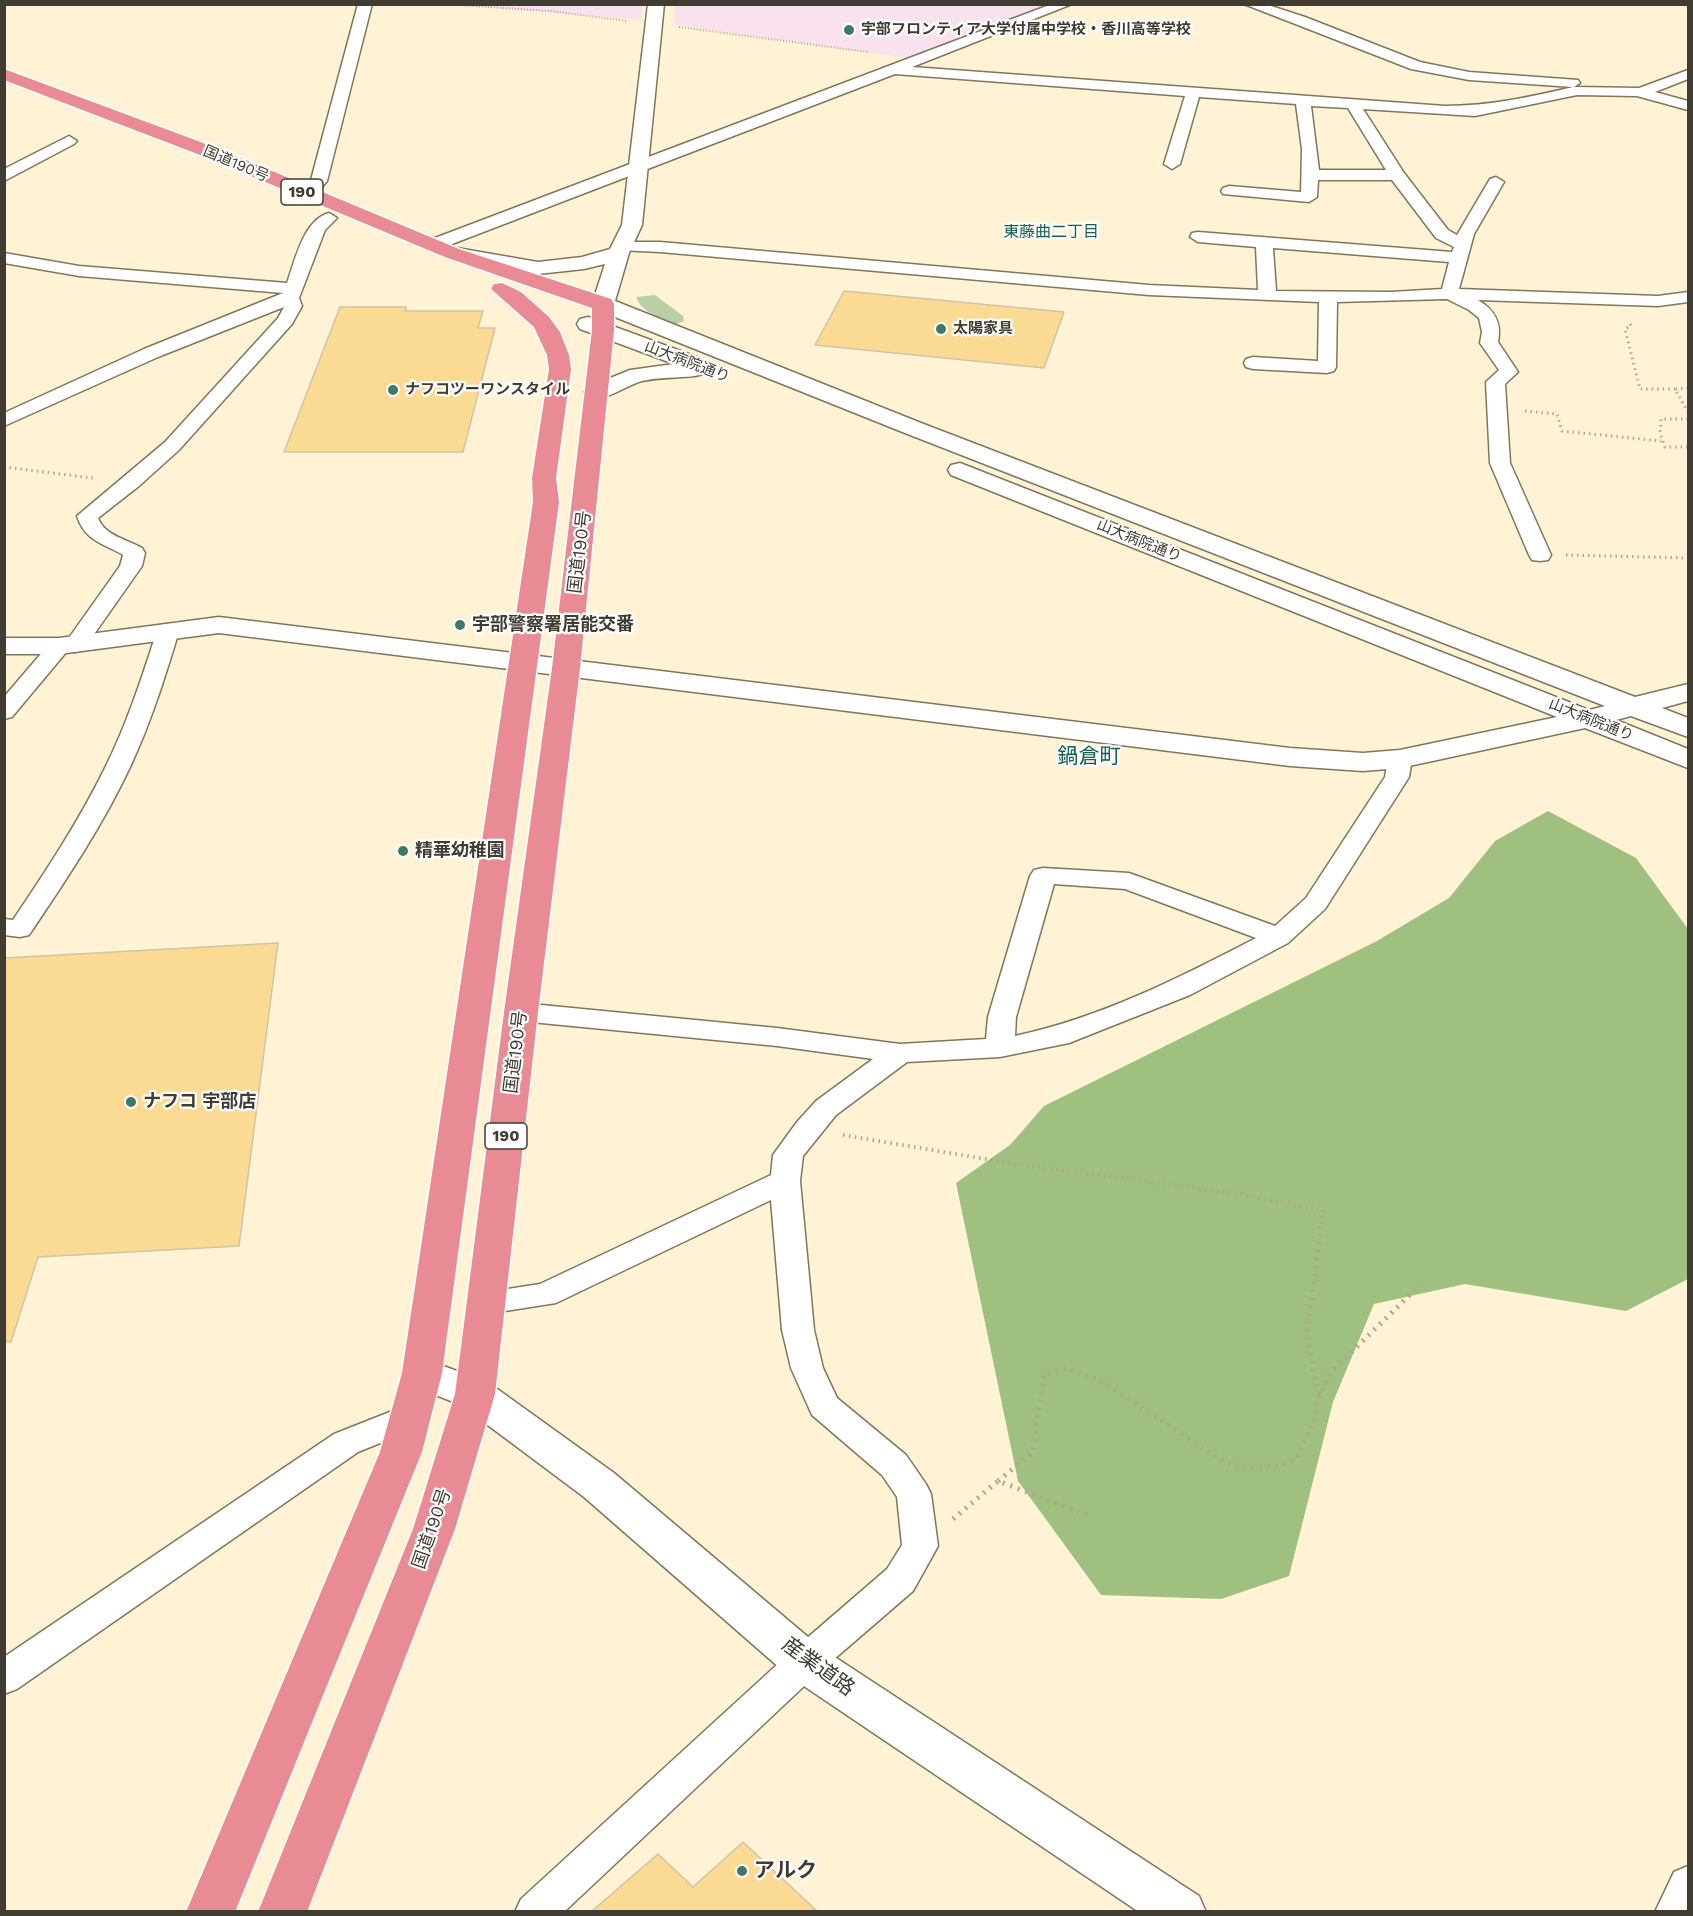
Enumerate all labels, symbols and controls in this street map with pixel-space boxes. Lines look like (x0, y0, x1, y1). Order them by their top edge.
place label: 宇部フロンティア大学付属中学校・香川高等学校 (861, 21, 1191, 39)
marker: 宇部フロンティア大学付属中学校・香川高等学校 (842, 23, 856, 37)
street label: 国道190号 (201, 142, 271, 186)
road number: 190 (281, 179, 323, 205)
district label: 東藤曲二丁目 (1003, 222, 1099, 242)
place label: 太陽家具 (953, 320, 1013, 338)
marker: 太陽家具 (934, 322, 948, 336)
street label: 山大病院通り (642, 337, 732, 387)
place label: ナフコツーワンスタイル (405, 381, 570, 399)
marker: ナフコツーワンスタイル (386, 383, 400, 397)
street label: 国道190号 (564, 509, 596, 595)
street label: 山大病院通り (1094, 516, 1184, 566)
place label: 宇部警察署居能交番 (472, 614, 634, 636)
marker: 宇部警察署居能交番 (453, 618, 467, 632)
street label: 山大病院通り (1546, 695, 1636, 745)
district label: 鍋倉町 (1058, 744, 1120, 770)
place label: 精華幼稚園 (415, 840, 505, 862)
marker: 精華幼稚園 (396, 844, 410, 858)
street label: 国道190号 (500, 1009, 532, 1095)
place label: ナフコ 宇部店 (143, 1091, 256, 1113)
marker: ナフコ 宇部店 (124, 1095, 138, 1109)
road number: 190 (485, 1123, 527, 1149)
street label: 国道190号 (408, 1486, 456, 1572)
street label: 産業道路 (777, 1632, 859, 1702)
place label: アルク (754, 1858, 817, 1884)
marker: アルク (735, 1864, 749, 1878)

